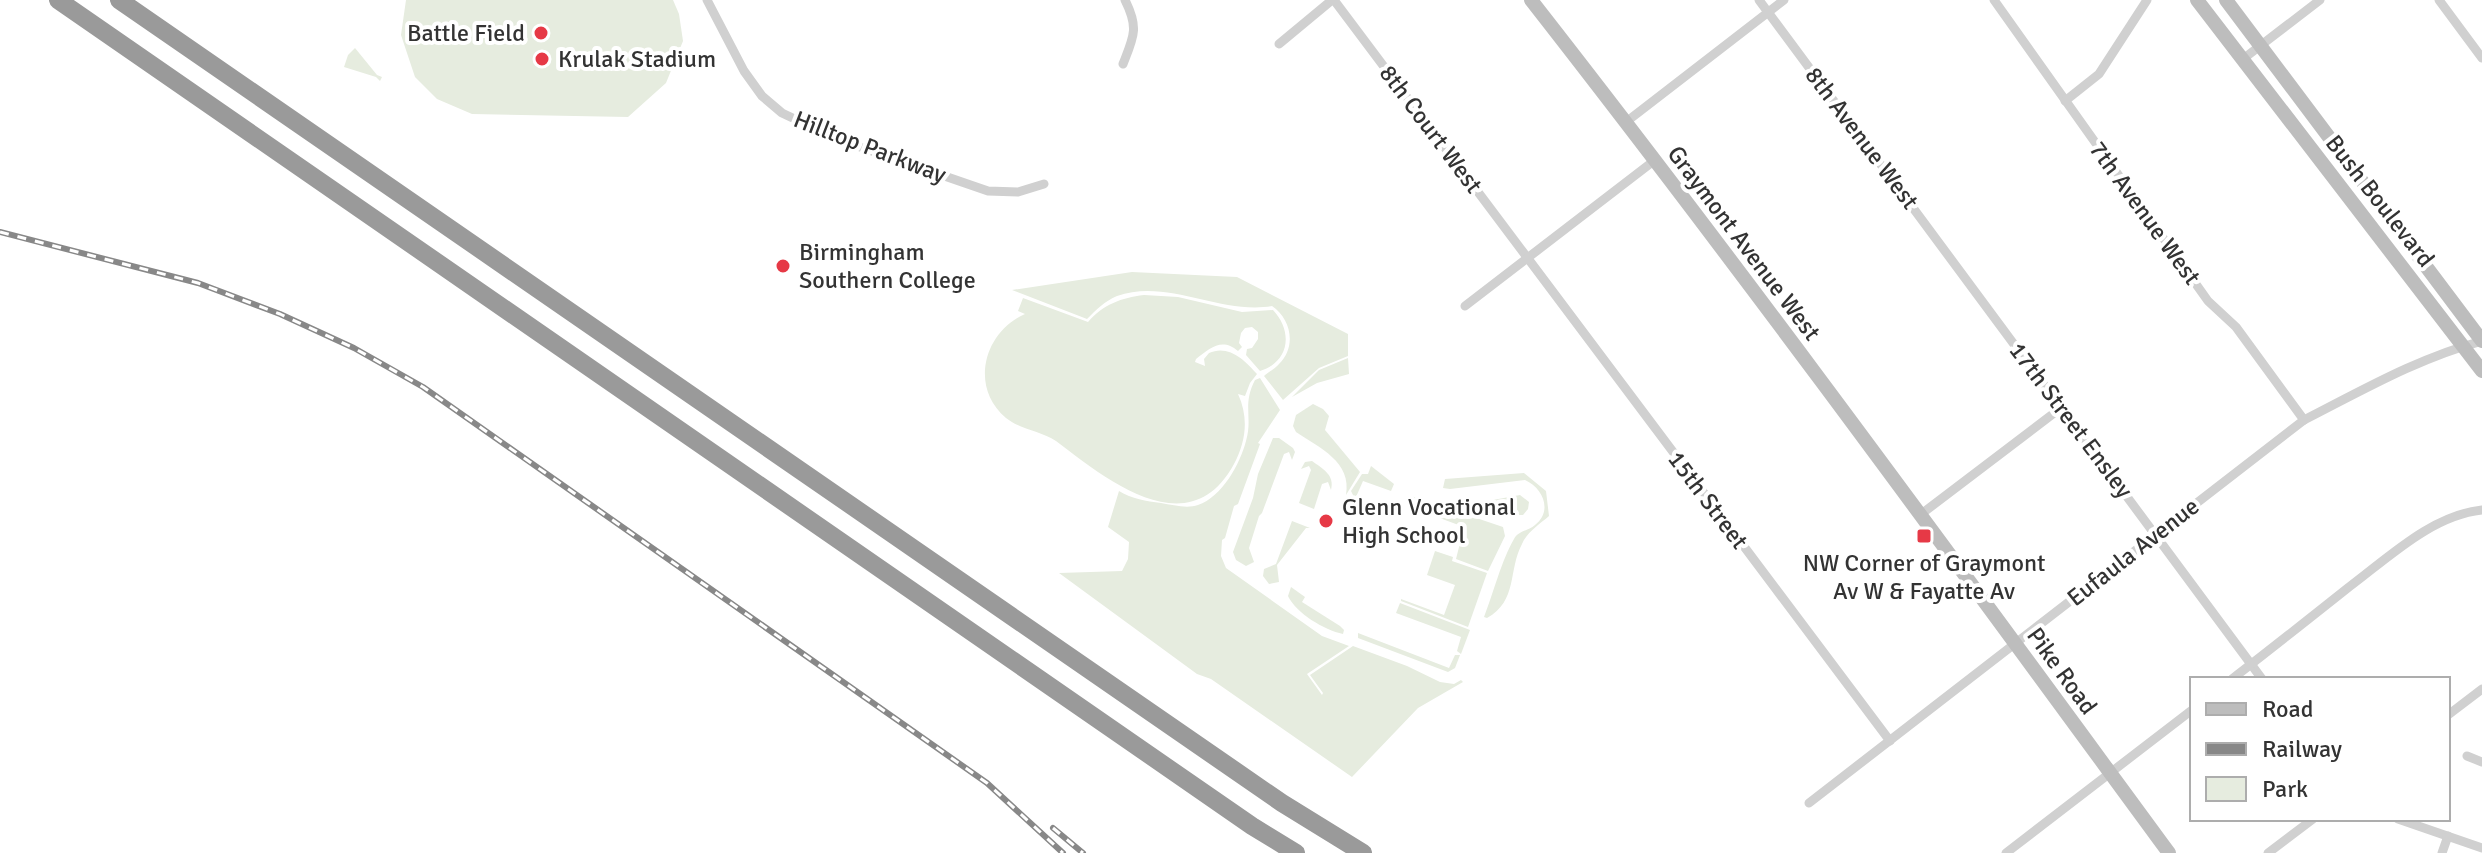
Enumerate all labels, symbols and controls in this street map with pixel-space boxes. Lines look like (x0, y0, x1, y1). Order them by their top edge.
place label: Battle Field (407, 18, 525, 48)
marker: Battle Field (532, 24, 550, 42)
place label: Krulak Stadium (558, 44, 716, 74)
marker: Krulak Stadium (533, 50, 551, 68)
street label: 8th Court West (1373, 59, 1489, 199)
street label: 8th Avenue West (1799, 61, 1925, 215)
street label: Hilltop Parkway (789, 104, 951, 190)
street label: Bush Boulevard (2319, 129, 2441, 273)
street label: 7th Avenue West (2083, 135, 2207, 291)
street label: Graymont Avenue West (1661, 140, 1827, 346)
place label: Birmingham Southern College (799, 237, 976, 295)
marker: Birmingham Southern College (774, 257, 792, 275)
street label: 17th Street Ensley (2003, 336, 2139, 504)
street label: 15th Street (1661, 445, 1755, 555)
street label: Eufaula Avenue (2061, 491, 2205, 613)
place label: Glenn Vocational High School (1342, 492, 1516, 550)
marker: Glenn Vocational High School (1317, 512, 1335, 530)
marker: NW Corner of Graymont Av W & Fayatte Av (1915, 527, 1933, 545)
place label: NW Corner of Graymont Av W & Fayatte Av (1803, 548, 2045, 606)
street label: Pike Road (2020, 622, 2104, 720)
legend (2190, 677, 2450, 821)
text: Road (2262, 694, 2313, 724)
text: Railway (2262, 734, 2342, 764)
text: Park (2262, 774, 2308, 804)

